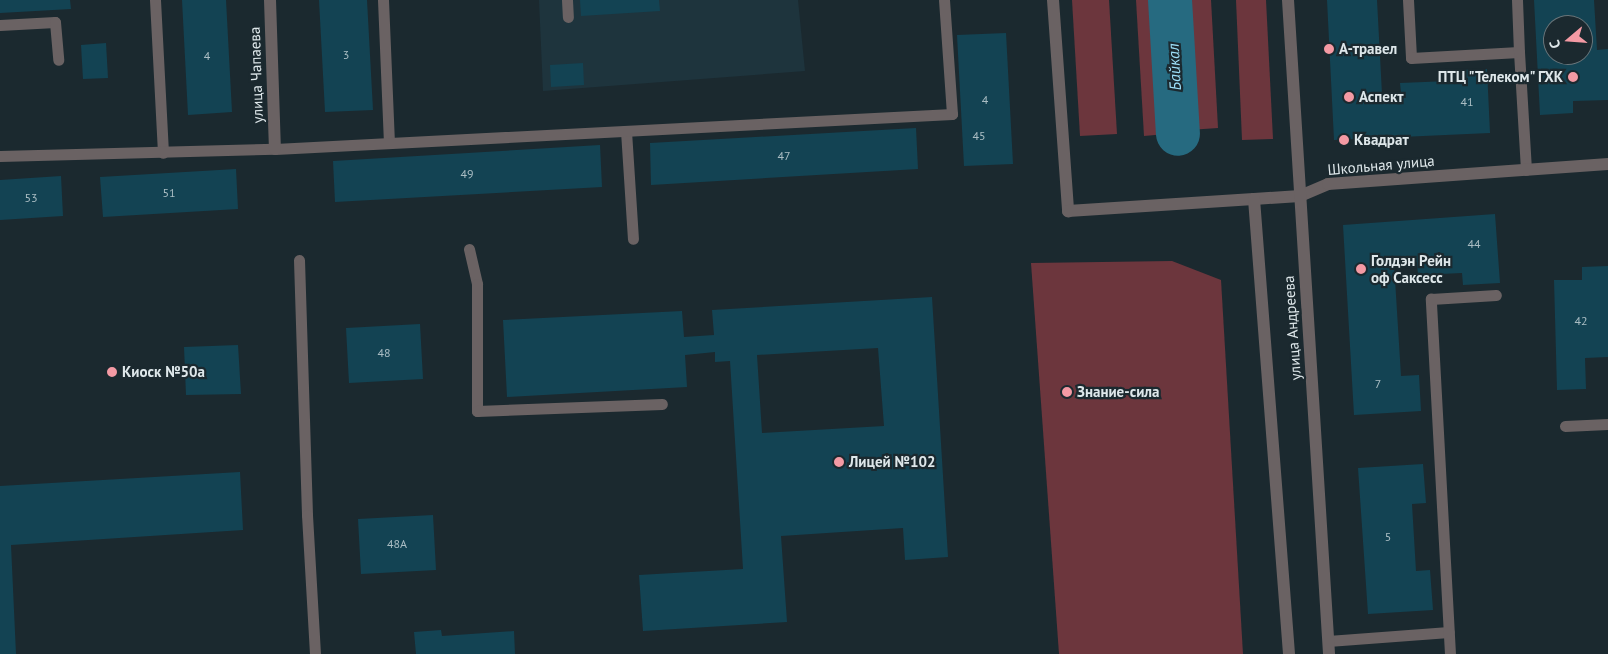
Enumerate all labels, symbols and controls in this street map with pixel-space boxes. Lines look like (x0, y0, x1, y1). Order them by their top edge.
north arrow (1543, 15, 1593, 65)
street label: улица Чапаева (245, 26, 267, 124)
text: С (1545, 38, 1564, 51)
place label: А-травел (1339, 40, 1397, 58)
water label: Байкал (1163, 43, 1185, 91)
marker: А-травел (1323, 43, 1335, 55)
house number: 3 (343, 48, 349, 62)
house number: 4 (204, 49, 210, 63)
place label: ПТЦ "Телеком" ГХК (1435, 68, 1563, 86)
marker: ПТЦ "Телеком" ГХК (1567, 71, 1579, 83)
place label: Аспект (1359, 88, 1403, 106)
marker: Аспект (1343, 91, 1355, 103)
house number: 4 (982, 93, 988, 107)
house number: 41 (1460, 95, 1474, 109)
house number: 45 (972, 129, 986, 143)
place label: Квадрат (1354, 131, 1409, 149)
marker: Квадрат (1338, 134, 1350, 146)
house number: 47 (777, 149, 791, 163)
street label: Школьная улица (1327, 151, 1435, 179)
house number: 49 (460, 167, 474, 181)
house number: 51 (162, 186, 176, 200)
house number: 53 (24, 191, 38, 205)
house number: 44 (1467, 237, 1481, 251)
place label: Голдэн Рейн оф Саксесс (1371, 251, 1451, 286)
marker: Голдэн Рейн оф Саксесс (1355, 263, 1367, 275)
street label: улица Андреева (1279, 275, 1305, 381)
house number: 42 (1574, 314, 1588, 328)
house number: 48 (377, 346, 391, 360)
place label: Киоск №50а (122, 363, 205, 381)
marker: Киоск №50а (106, 366, 118, 378)
house number: 7 (1375, 377, 1381, 391)
place label: Знание-сила (1077, 383, 1159, 401)
marker: Знание-сила (1061, 386, 1073, 398)
place label: Лицей №102 (849, 453, 935, 471)
marker: Лицей №102 (833, 456, 845, 468)
house number: 5 (1385, 530, 1391, 544)
house number: 48А (387, 537, 407, 551)

